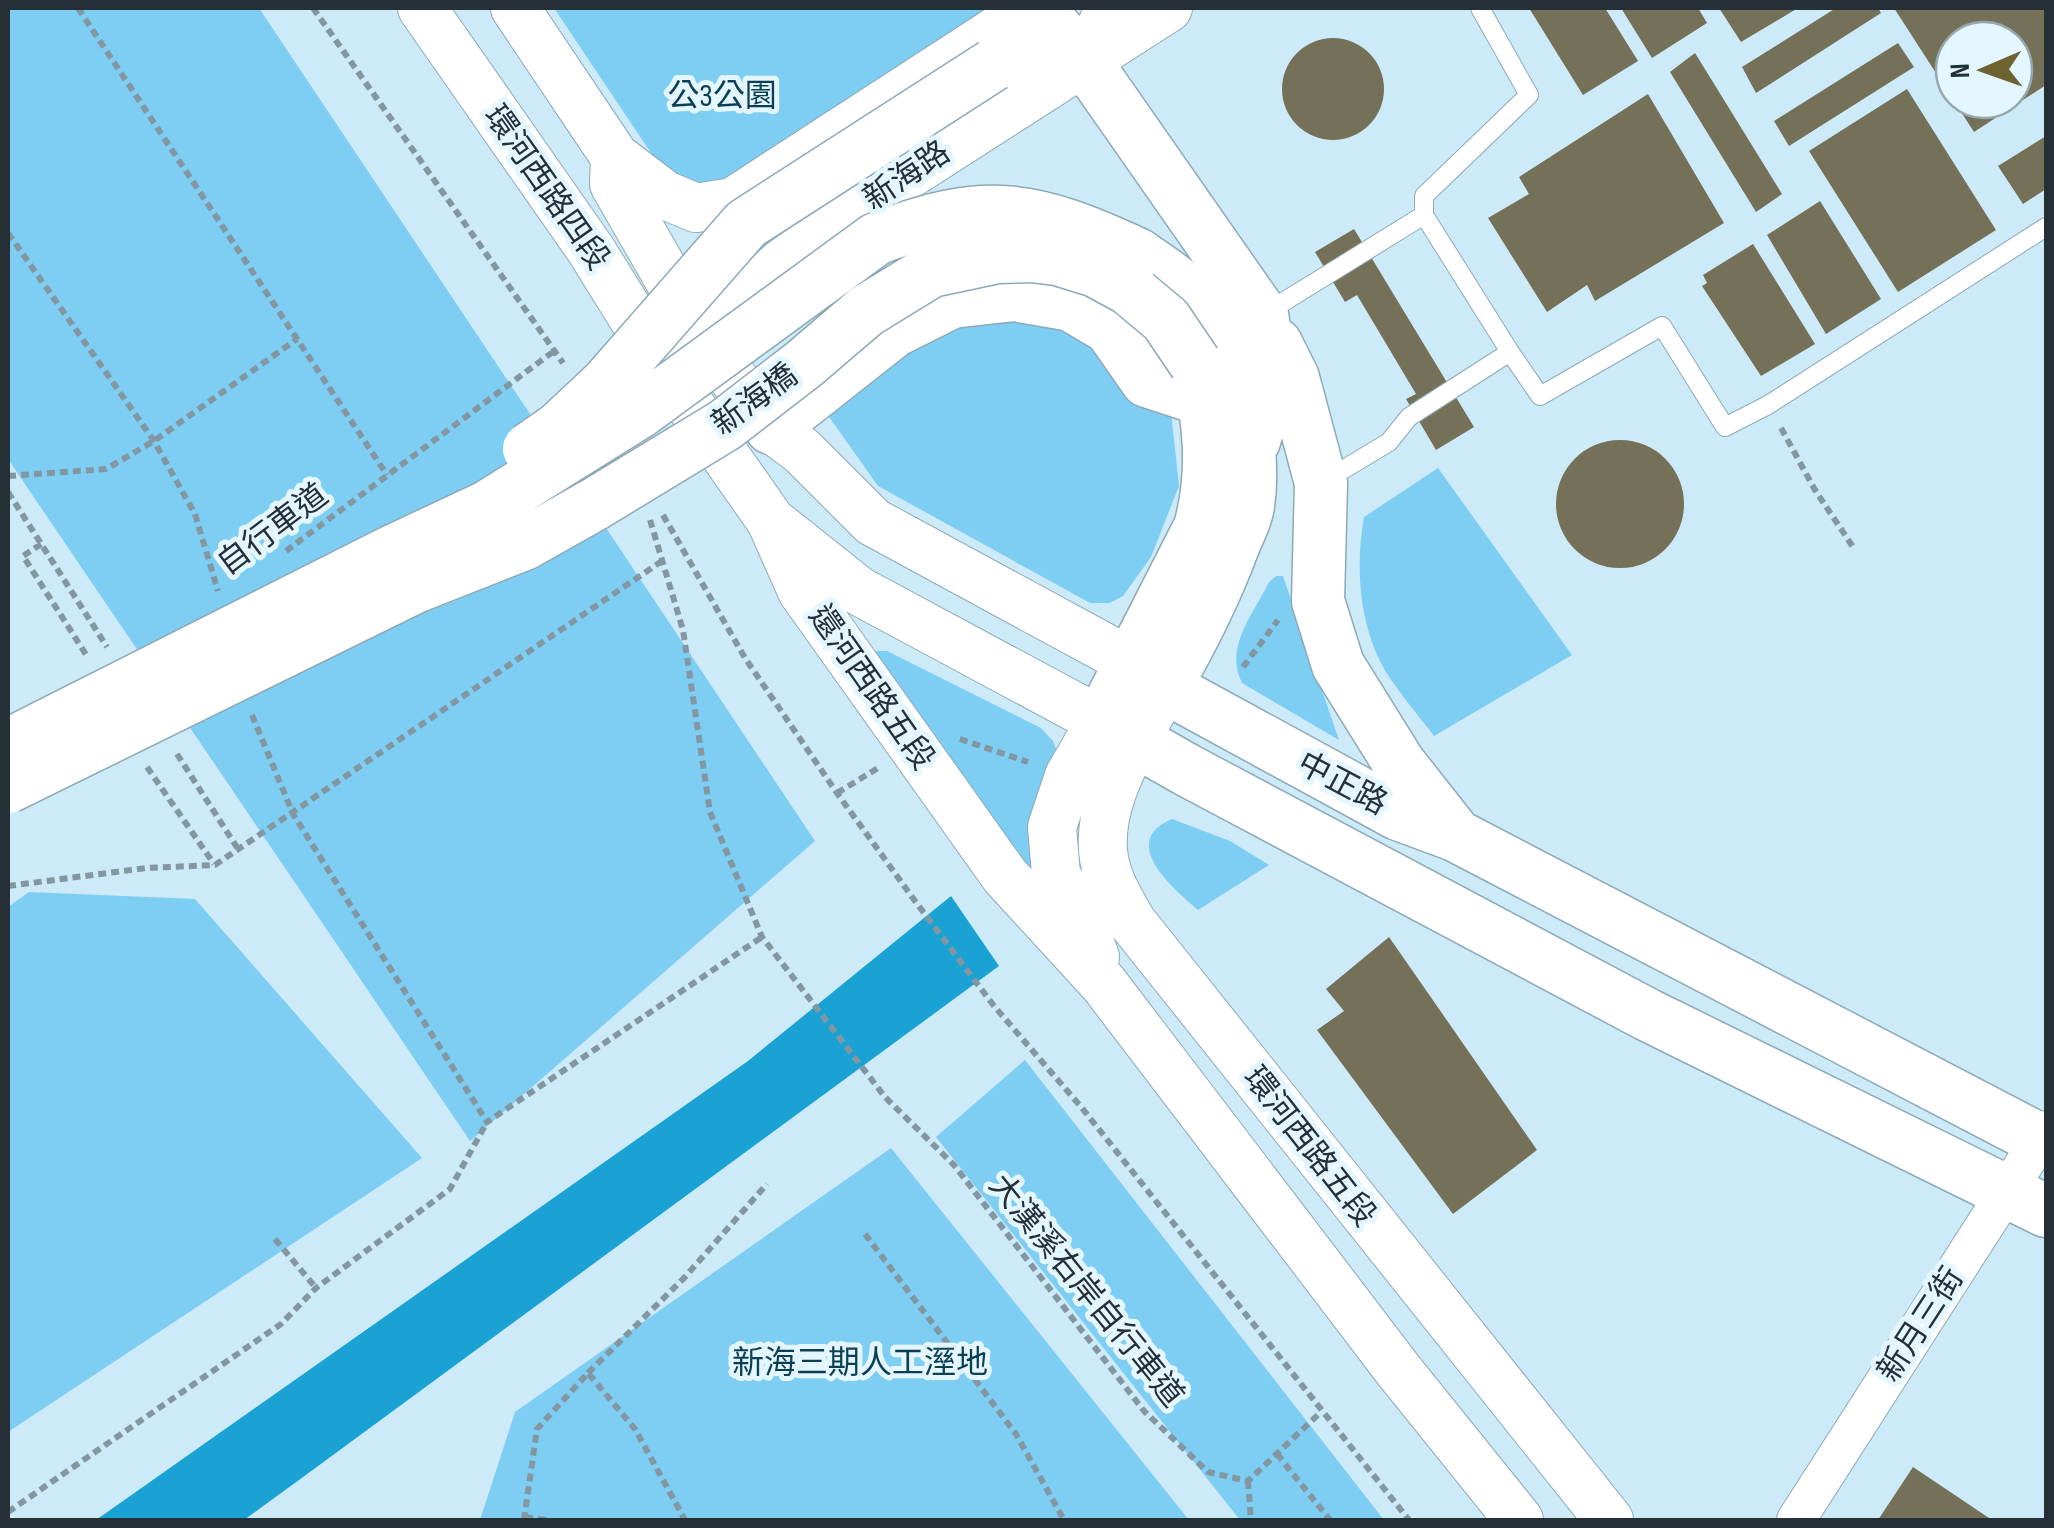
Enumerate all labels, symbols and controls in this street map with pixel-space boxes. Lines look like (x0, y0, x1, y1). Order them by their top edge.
north arrow (1934, 20, 2034, 120)
text: N (1944, 63, 1977, 79)
park label: 公3公園 (667, 77, 777, 116)
street label: 環河西路四段 (475, 98, 617, 278)
street label: 新海路 (856, 133, 958, 219)
street label: 新海橋 (705, 356, 805, 444)
street label: 自行車道 (210, 476, 336, 584)
street label: 還河西路五段 (800, 598, 942, 778)
street label: 中正路 (1290, 744, 1394, 824)
street label: 環河西路五段 (1235, 1059, 1383, 1235)
street label: 大漢溪右岸自行車道 (980, 1167, 1192, 1415)
street label: 新月三街 (1870, 1261, 1972, 1389)
park label: 新海三期人工溼地 (732, 1344, 988, 1383)

